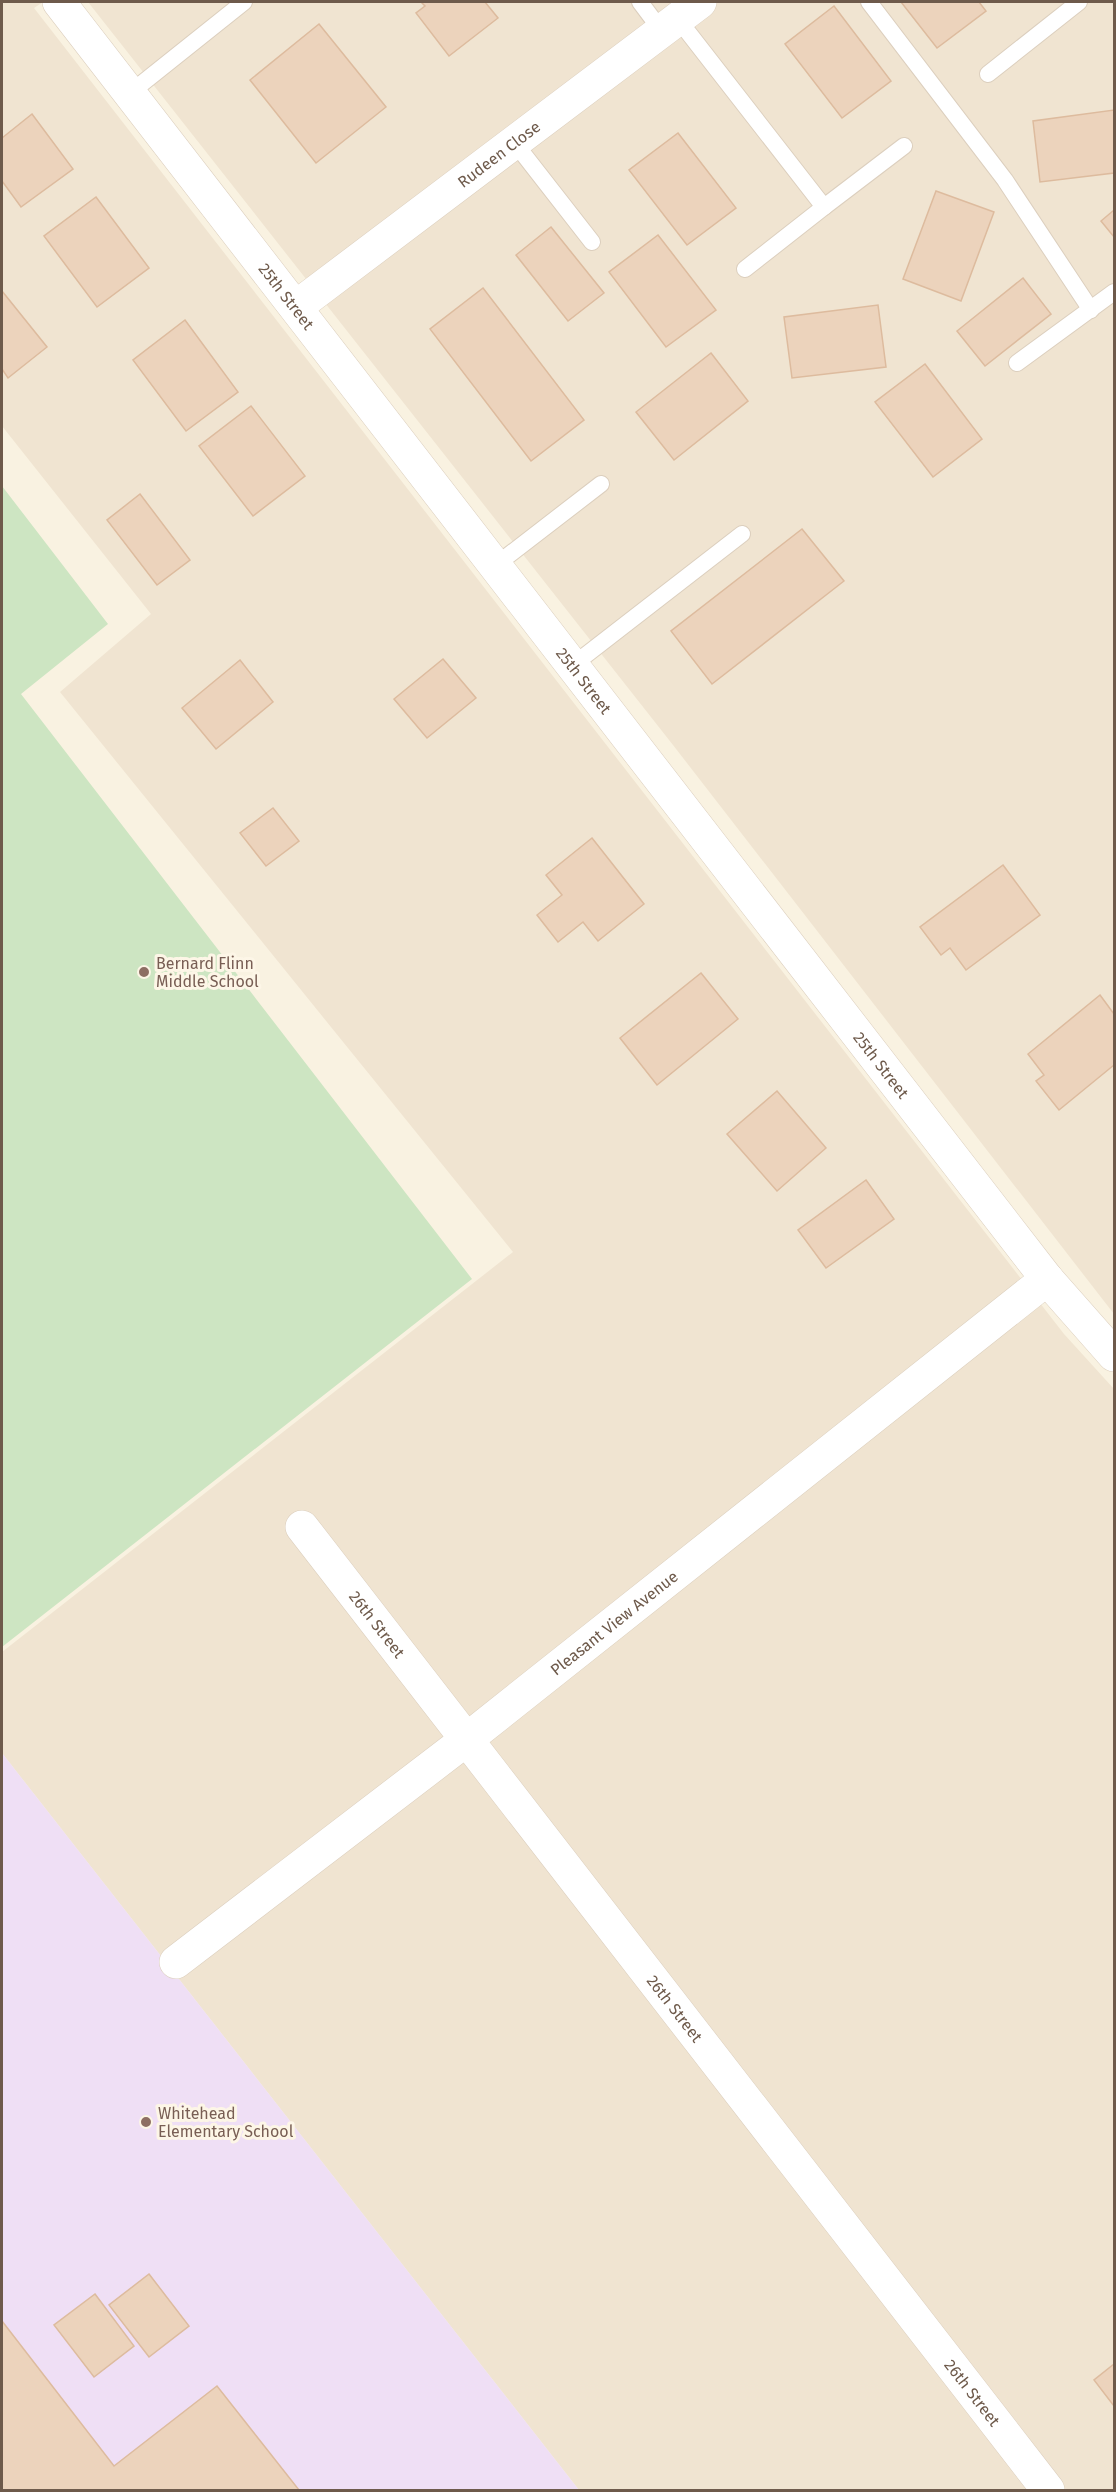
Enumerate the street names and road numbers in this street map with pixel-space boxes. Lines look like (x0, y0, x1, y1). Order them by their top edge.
street label: Rudeen Close (454, 117, 544, 191)
street label: 25th Street (255, 259, 318, 333)
street label: 25th Street (552, 644, 616, 718)
street label: 25th Street (850, 1028, 913, 1102)
street label: Pleasant View Avenue (546, 1566, 681, 1679)
street label: 26th Street (346, 1587, 409, 1662)
street label: 26th Street (643, 1971, 707, 2046)
street label: 26th Street (941, 2355, 1005, 2430)

